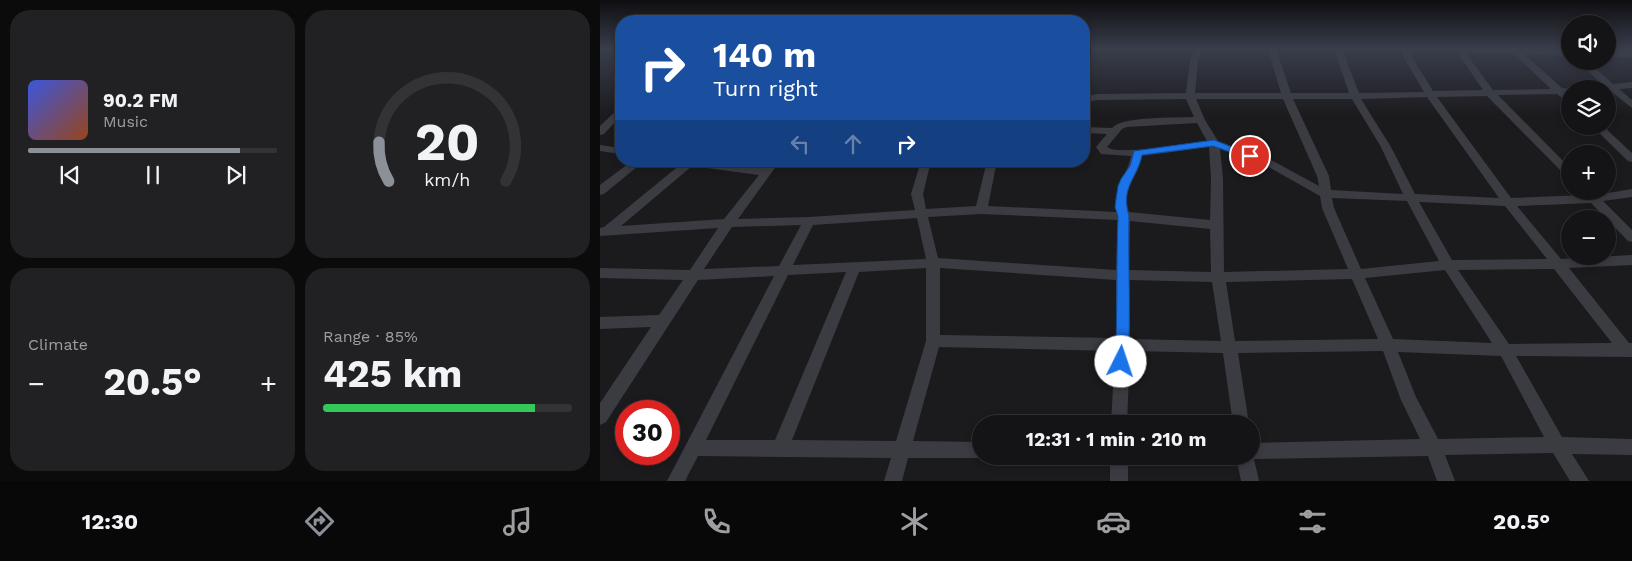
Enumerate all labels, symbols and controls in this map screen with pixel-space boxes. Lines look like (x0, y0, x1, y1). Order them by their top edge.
map controls (1561, 15, 1616, 265)
button: sound (1561, 15, 1616, 70)
text: 140 m (713, 34, 816, 76)
icon: right (630, 35, 695, 100)
text: Turn right (713, 76, 818, 101)
button: layers (1561, 80, 1616, 135)
text: 90.2 FM (103, 89, 178, 112)
text: Music (103, 112, 148, 131)
text: 20 (415, 112, 480, 173)
icon: left (786, 130, 814, 158)
icon: ahead (839, 130, 867, 158)
icon: right (892, 130, 920, 158)
pin (1229, 135, 1271, 177)
icon: arrive (1236, 142, 1264, 170)
button: + (1561, 145, 1616, 200)
icon: previous (56, 161, 84, 189)
icon: pause (139, 161, 167, 189)
icon: next (222, 161, 250, 189)
text: km/h (424, 169, 471, 190)
button: − (1561, 210, 1616, 265)
text: Range · 85% (323, 327, 418, 346)
text: Climate (28, 335, 88, 354)
position arrow (1094, 335, 1146, 387)
text: 425 km (323, 352, 462, 396)
text: 20.5° (103, 360, 202, 404)
text: − (28, 367, 45, 400)
text: + (260, 367, 277, 400)
speed limit sign: 30 (615, 400, 680, 465)
text: 12:31 · 1 min · 210 m (1026, 428, 1206, 451)
icon: directions (302, 504, 337, 539)
icon: music (500, 504, 535, 539)
icon: phone (699, 504, 734, 539)
icon: climate (897, 504, 932, 539)
icon: car (1096, 504, 1131, 539)
icon: filters (1295, 504, 1330, 539)
text: 12:30 (82, 509, 138, 534)
text: 20.5° (1493, 509, 1550, 534)

